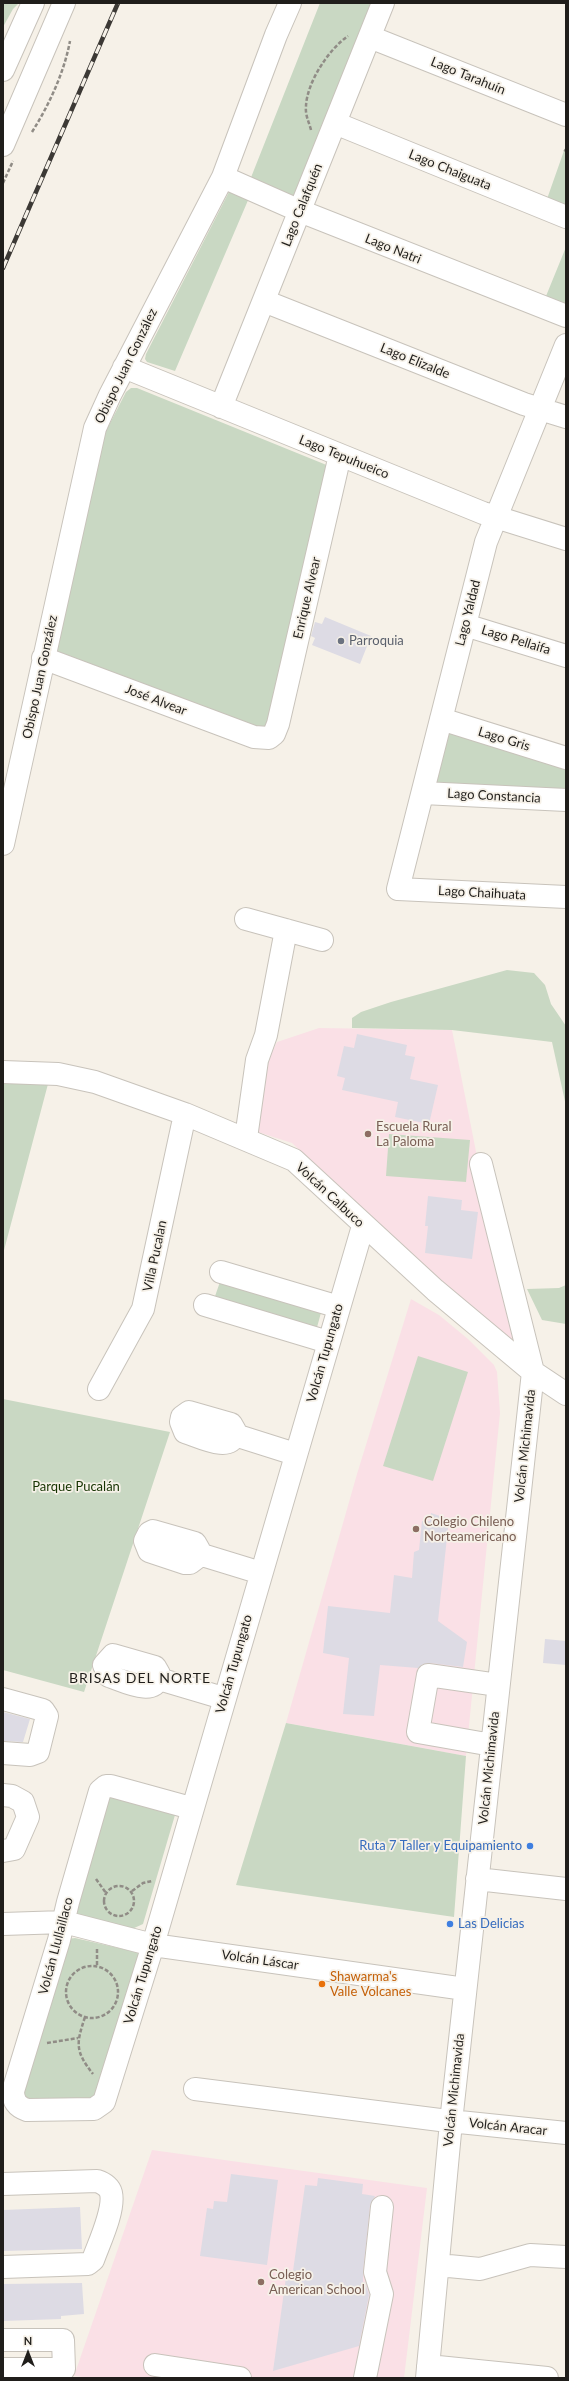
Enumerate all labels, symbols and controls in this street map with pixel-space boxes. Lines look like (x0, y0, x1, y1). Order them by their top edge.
street label: Lago Tarahuín (428, 54, 508, 98)
street label: Lago Chaiguata (407, 146, 493, 194)
street label: Lago Calafquén (278, 161, 326, 249)
street label: Lago Natri (363, 231, 423, 267)
street label: Obispo Juan González (91, 306, 161, 426)
street label: Lago Elizalde (378, 340, 452, 382)
street label: Lago Tepuhueico (297, 432, 391, 482)
street label: Enrique Alvear (290, 556, 324, 640)
street label: Lago Yaldad (452, 578, 484, 648)
street label: Obispo Juan González (19, 614, 61, 740)
street label: Lago Pellaifa (480, 622, 552, 658)
place label: Parroquia (349, 633, 404, 649)
marker: Parroquia (336, 636, 346, 646)
street label: José Alvear (123, 681, 189, 719)
street label: Lago Gris (476, 724, 532, 754)
street label: Lago Constancia (447, 786, 541, 806)
street label: Lago Chaihuata (438, 883, 526, 903)
place label: Escuela Rural La Paloma (376, 1119, 451, 1150)
marker: Escuela Rural La Paloma (363, 1129, 373, 1139)
street label: Volcán Calbuco (293, 1159, 367, 1231)
street label: Villa Pucalan (140, 1219, 170, 1293)
street label: Volcán Tupungato (303, 1302, 347, 1404)
street label: Volcán Michimavida (511, 1389, 539, 1503)
park label: Parque Pucalán (32, 1479, 120, 1495)
place label: Colegio Chileno Norteamericano (424, 1514, 516, 1545)
marker: Colegio Chileno Norteamericano (411, 1524, 421, 1534)
street label: Volcán Tupungato (212, 1613, 256, 1715)
district label: BRISAS DEL NORTE (69, 1670, 211, 1686)
street label: Volcán Michimavida (475, 1711, 503, 1825)
place label: Ruta 7 Taller y Equipamiento (359, 1838, 522, 1854)
marker: Ruta 7 Taller y Equipamiento (525, 1841, 535, 1851)
street label: Volcán Llullaillaco (35, 1896, 77, 1996)
place label: Las Delicias (458, 1916, 524, 1932)
marker: Las Delicias (445, 1919, 455, 1929)
street label: Volcán Tupungato (121, 1924, 165, 2026)
street label: Volcán Láscar (220, 1947, 300, 1973)
place label: Shawarma's Valle Volcanes (330, 1969, 411, 2000)
marker: Shawarma's Valle Volcanes (317, 1979, 327, 1989)
street label: Volcán Michimavida (440, 2033, 468, 2147)
street label: Volcán Aracar (468, 2115, 548, 2139)
place label: Colegio American School (269, 2267, 365, 2298)
marker: Colegio American School (256, 2277, 266, 2287)
north arrow (8, 2333, 48, 2373)
text: N (24, 2334, 32, 2347)

